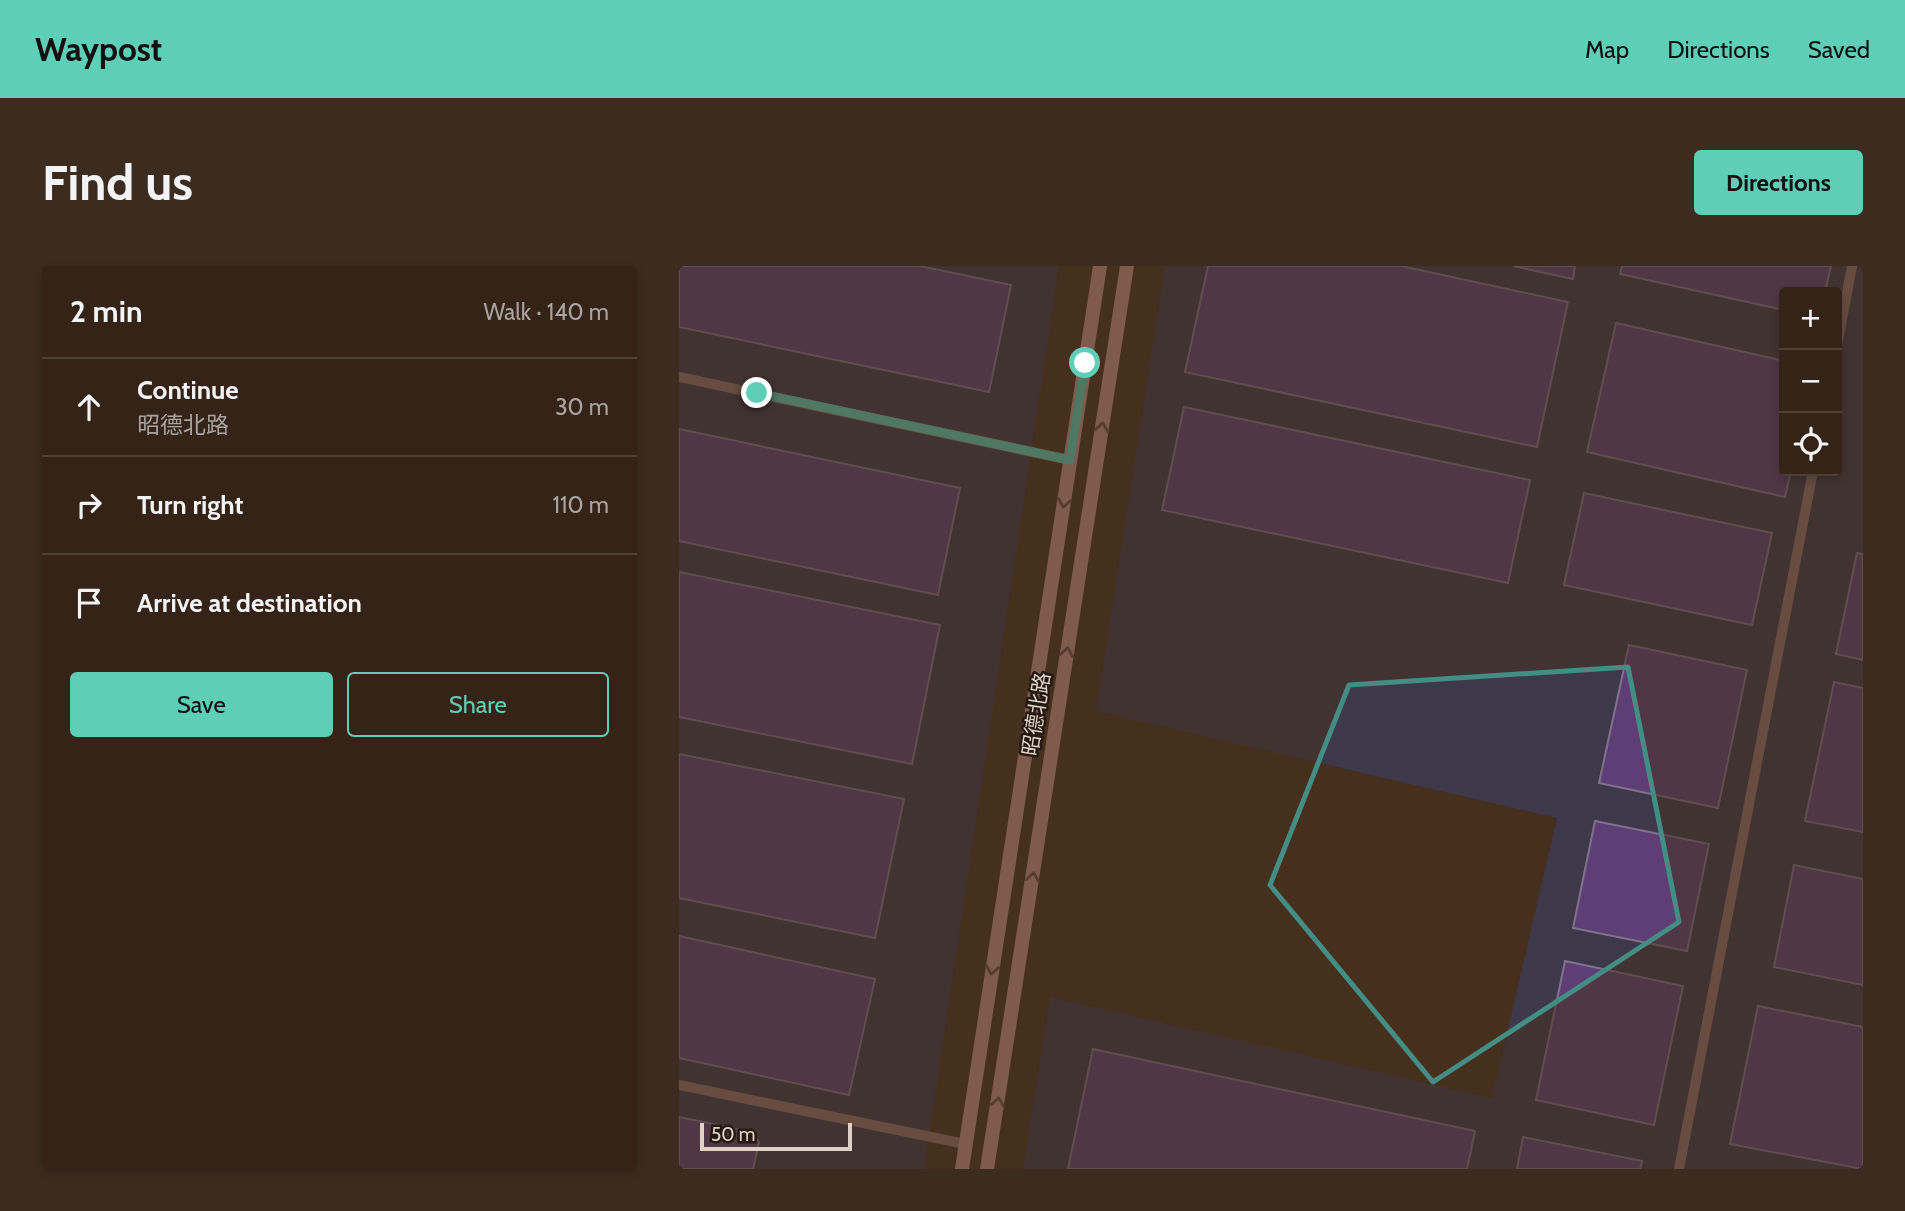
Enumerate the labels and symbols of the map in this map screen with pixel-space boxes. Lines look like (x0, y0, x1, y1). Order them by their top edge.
route start (1069, 347, 1100, 378)
route end (741, 377, 772, 408)
one-way arrow (1094, 421, 1109, 433)
one-way arrow (1057, 497, 1072, 509)
one-way arrow (1060, 646, 1075, 658)
street label: 昭德北路 (1017, 671, 1055, 757)
one-way arrow (1025, 871, 1040, 883)
one-way arrow (985, 964, 1000, 976)
one-way arrow (990, 1096, 1005, 1107)
scale bar (700, 1120, 852, 1152)

